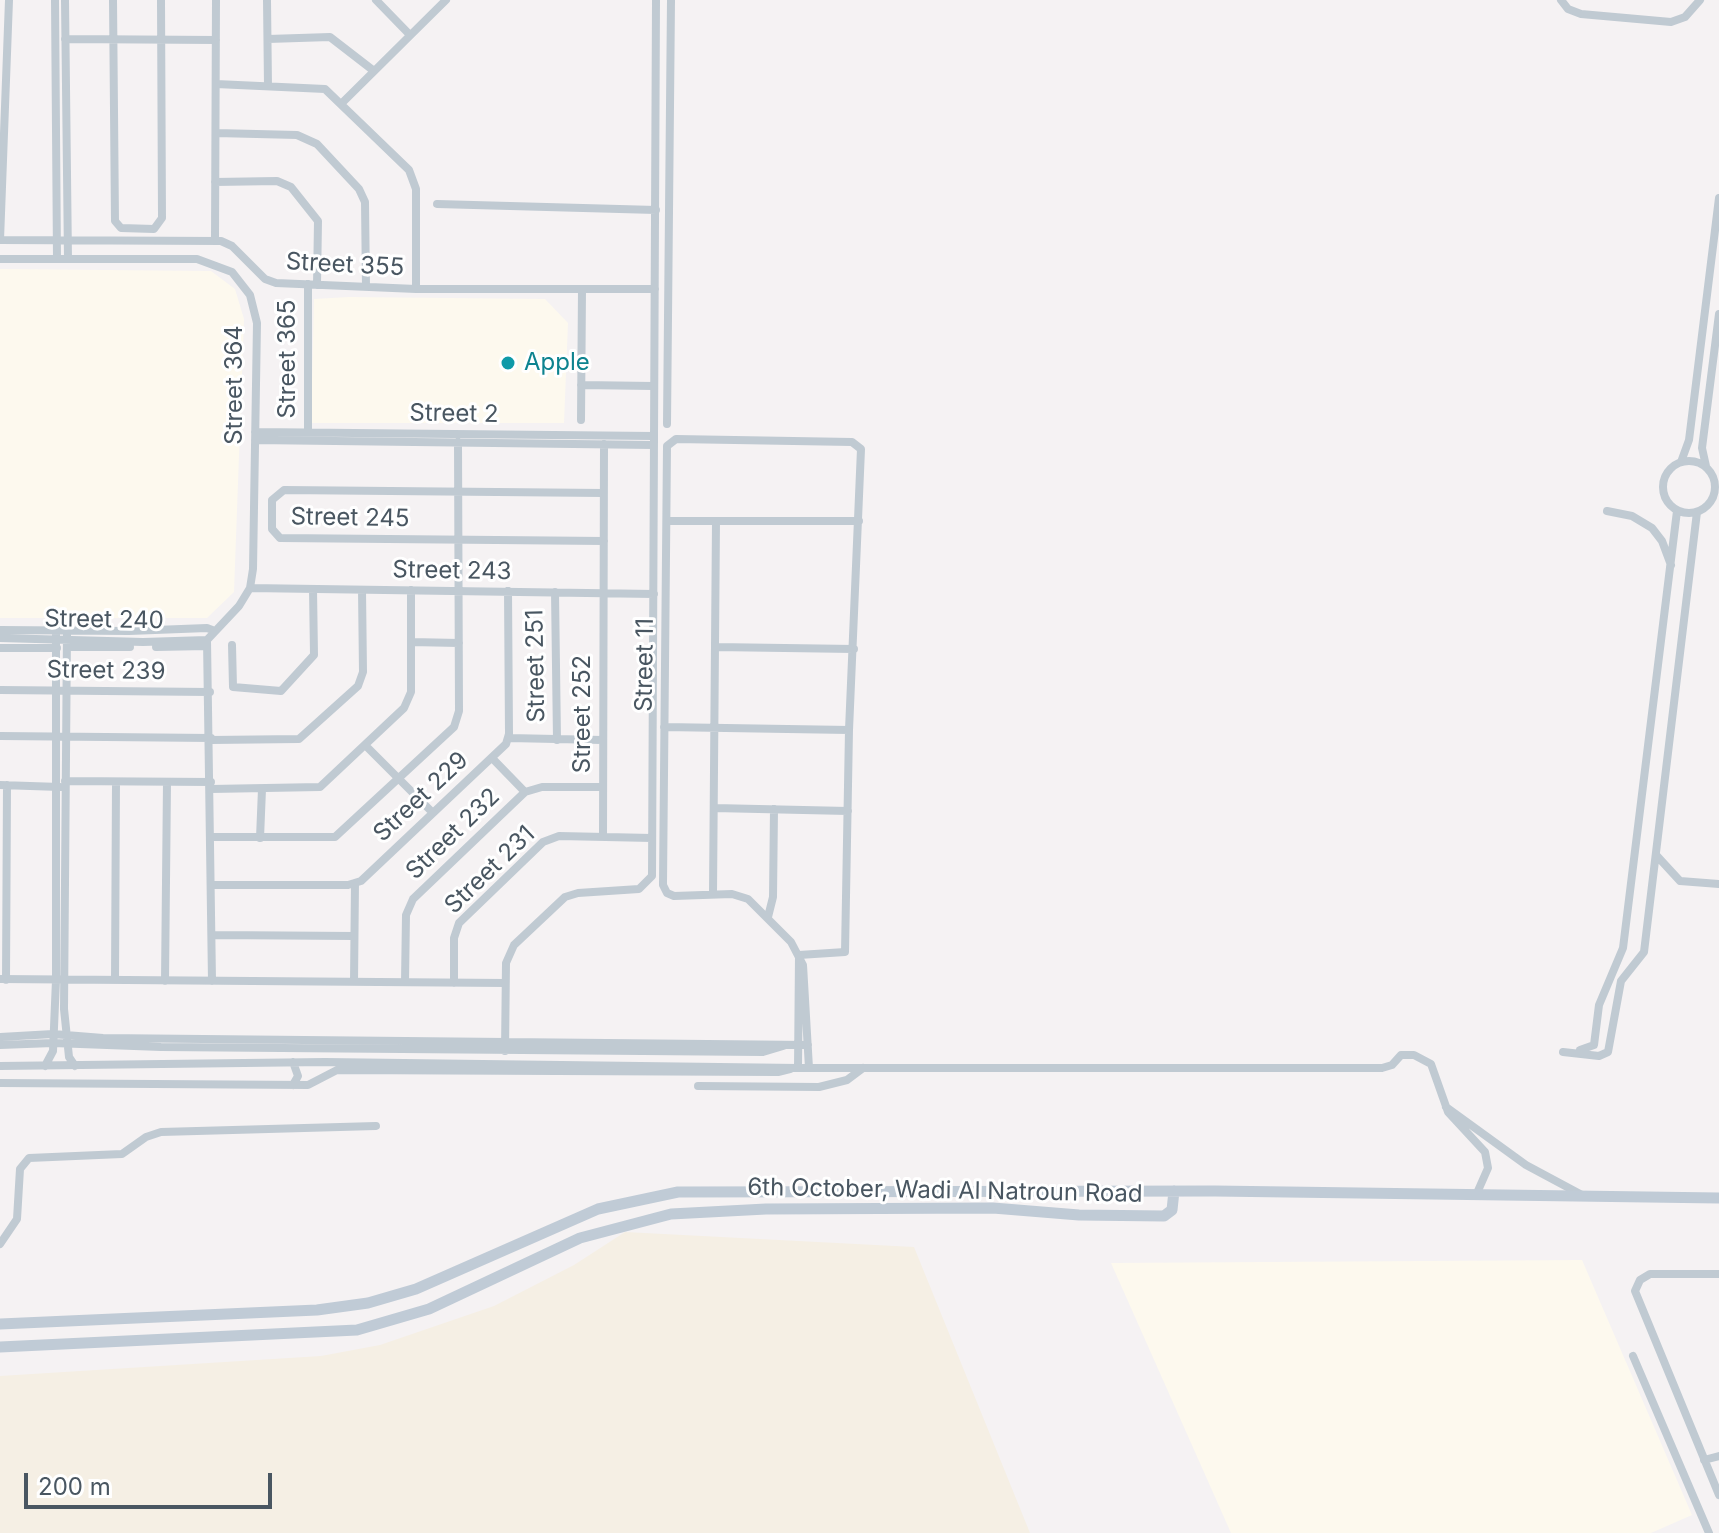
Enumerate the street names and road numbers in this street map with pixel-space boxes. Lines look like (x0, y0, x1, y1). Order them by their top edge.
street label: Street 355 (285, 248, 405, 282)
street label: Street 365 (274, 300, 302, 418)
street label: Street 364 (221, 325, 249, 445)
street label: Street 2 (409, 399, 499, 429)
street label: Street 245 (290, 503, 410, 533)
street label: Street 243 (392, 556, 512, 586)
street label: Street 240 (44, 605, 164, 635)
street label: Street 251 (521, 609, 551, 723)
street label: Street 11 (630, 618, 660, 712)
street label: Street 252 (569, 655, 597, 773)
street label: Street 239 (46, 656, 166, 686)
street label: Street 229 (368, 746, 474, 848)
street label: Street 232 (400, 782, 506, 886)
street label: Street 231 (439, 820, 541, 920)
street label: 6th October, Wadi Al Natroun Road (747, 1173, 1143, 1209)

